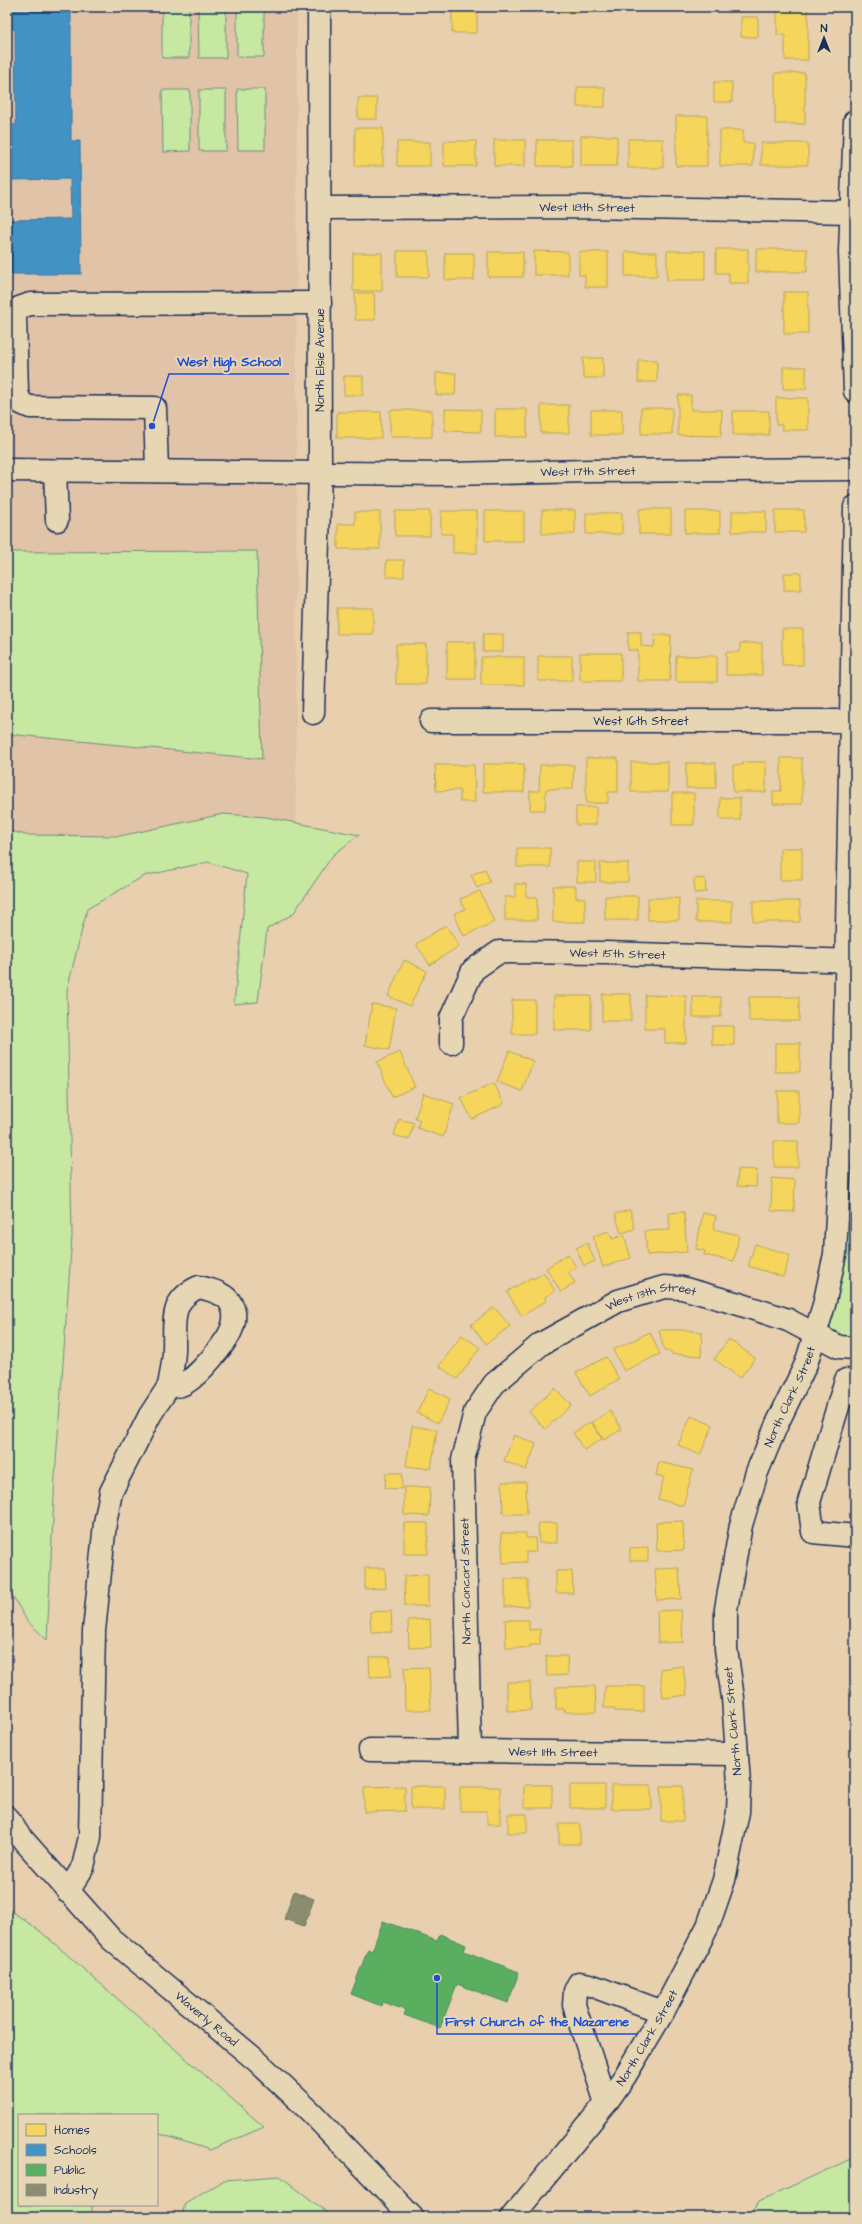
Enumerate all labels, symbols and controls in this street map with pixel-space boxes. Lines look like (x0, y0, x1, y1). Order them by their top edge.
north arrow (804, 18, 844, 58)
text: N (821, 21, 828, 36)
street label: West 18th Street (539, 198, 635, 216)
street label: North Elsie Avenue (312, 308, 329, 412)
callout: West High School (169, 349, 289, 374)
text: West High School (176, 353, 281, 373)
street label: West 17th Street (540, 462, 636, 481)
street label: West 16th Street (593, 713, 689, 730)
street label: West 15th Street (569, 944, 666, 963)
street label: West 13th Street (602, 1278, 698, 1315)
street label: North Clark Street (760, 1344, 819, 1450)
street label: North Concord Street (456, 1517, 476, 1644)
street label: North Clark Street (720, 1666, 746, 1776)
street label: West 11th Street (508, 1743, 598, 1761)
street label: North Clark Street (612, 1986, 682, 2089)
street label: Waverly Road (171, 1987, 242, 2050)
callout: First Church of the Nazarene (437, 2009, 637, 2034)
text: First Church of the Nazarene (445, 2013, 629, 2031)
legend (18, 2114, 158, 2206)
text: Homes (54, 2122, 90, 2139)
text: Schools (54, 2142, 97, 2159)
text: Public (54, 2162, 86, 2179)
text: Industry (54, 2182, 99, 2200)

